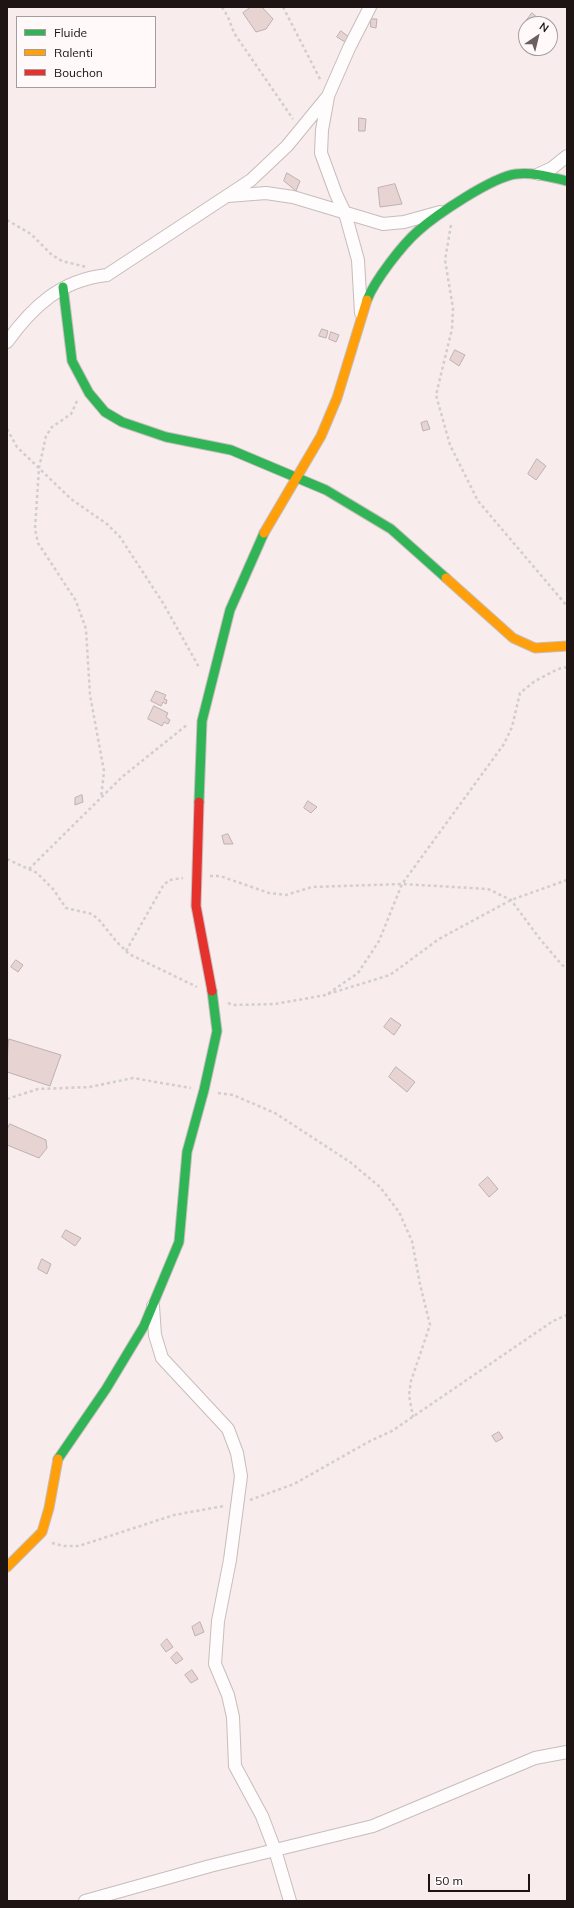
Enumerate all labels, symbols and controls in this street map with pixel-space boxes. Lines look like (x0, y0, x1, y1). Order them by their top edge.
legend (16, 16, 156, 88)
north arrow (518, 16, 558, 56)
text: N (537, 19, 552, 35)
text: Fluide (54, 25, 87, 40)
text: Ralenti (54, 45, 93, 60)
text: Bouchon (54, 65, 103, 80)
scale bar (430, 1866, 532, 1892)
text: 50 m (435, 1873, 463, 1888)

